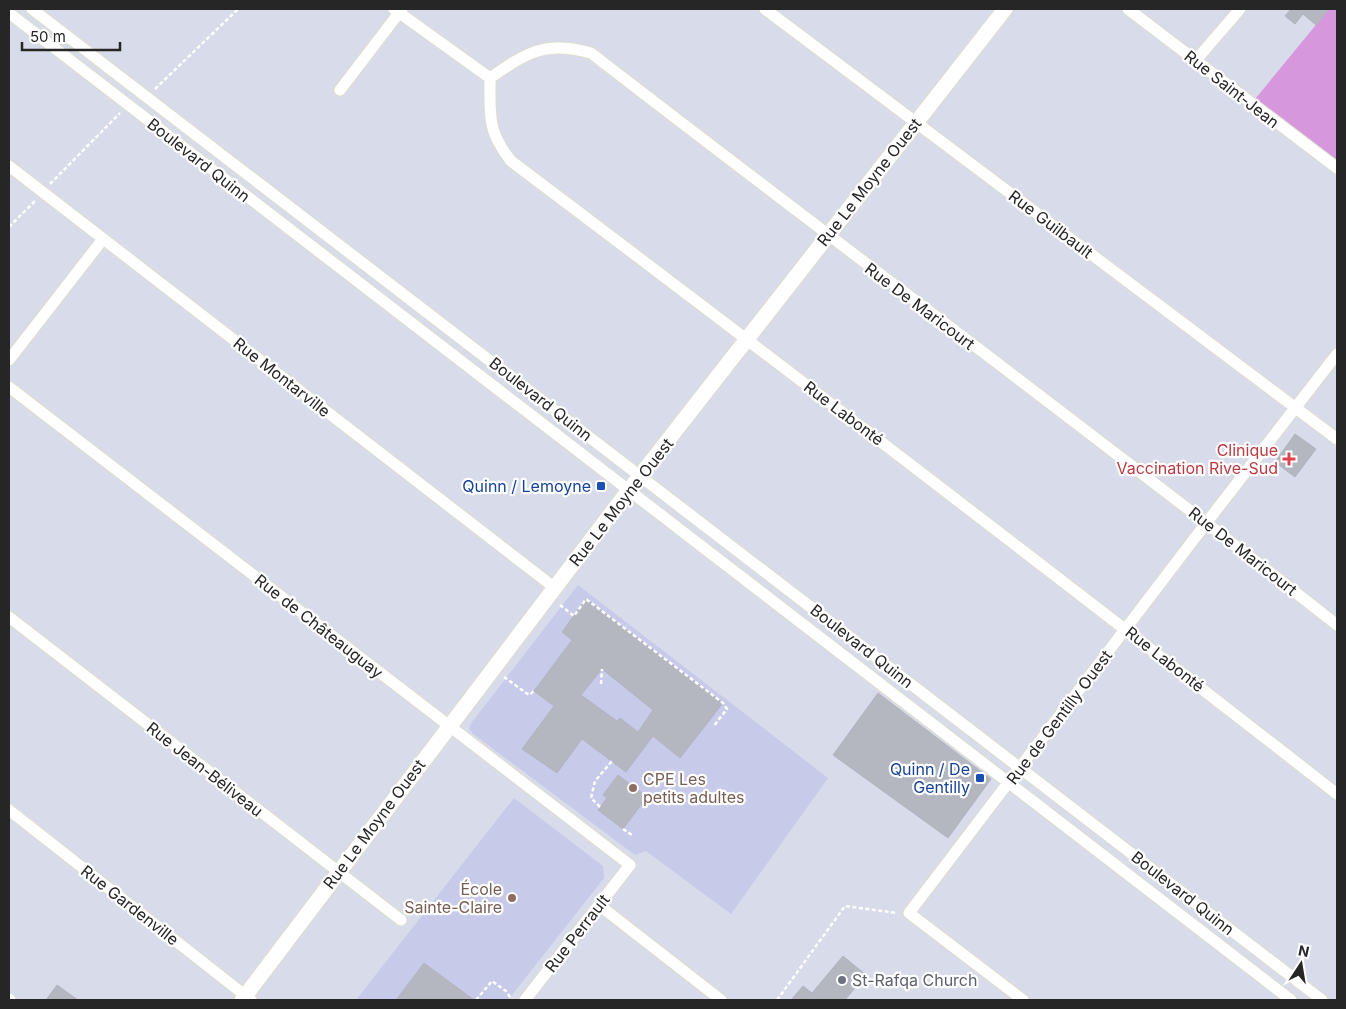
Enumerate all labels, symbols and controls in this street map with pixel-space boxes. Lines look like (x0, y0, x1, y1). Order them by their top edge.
scale bar (22, 20, 120, 52)
text: 50 m (30, 27, 66, 46)
street label: Rue Saint-Jean (1181, 46, 1283, 132)
street label: Boulevard Quinn (144, 114, 254, 206)
street label: Rue Le Moyne Ouest (813, 114, 925, 250)
street label: Rue Guilbault (1005, 186, 1097, 262)
street label: Rue De Maricourt (861, 258, 979, 354)
street label: Rue Montarville (230, 333, 334, 421)
street label: Boulevard Quinn (486, 353, 596, 445)
street label: Rue Labonté (800, 376, 888, 450)
street label: Rue Le Moyne Ouest (565, 434, 677, 570)
place label: Clinique Vaccination Rive-Sud (1116, 440, 1278, 478)
marker: Clinique Vaccination Rive-Sud (1282, 452, 1296, 466)
place label: Quinn / Lemoyne (462, 476, 591, 496)
marker: Quinn / Lemoyne (595, 480, 607, 492)
street label: Rue De Maricourt (1185, 502, 1301, 600)
street label: Rue de Châteauguay (251, 570, 387, 682)
street label: Boulevard Quinn (807, 600, 917, 692)
street label: Rue Labonté (1121, 622, 1209, 696)
street label: Rue de Gentilly Ouest (1002, 646, 1116, 788)
street label: Rue Jean-Béliveau (143, 717, 267, 821)
street label: Rue Le Moyne Ouest (319, 755, 429, 893)
place label: Quinn / De Gentilly (890, 759, 970, 797)
place label: CPE Les petits adultes (643, 769, 744, 807)
marker: Quinn / De Gentilly (974, 772, 986, 784)
marker: CPE Les petits adultes (627, 782, 639, 794)
street label: Boulevard Quinn (1128, 847, 1238, 939)
street label: Rue Gardenville (77, 861, 183, 949)
place label: École Sainte-Claire (404, 879, 502, 917)
street label: Rue Perrault (540, 890, 614, 976)
marker: École Sainte-Claire (506, 892, 518, 904)
north arrow (1276, 939, 1326, 989)
text: N (1297, 941, 1311, 960)
place label: St-Rafqa Church (852, 970, 977, 990)
marker: St-Rafqa Church (836, 974, 848, 986)

